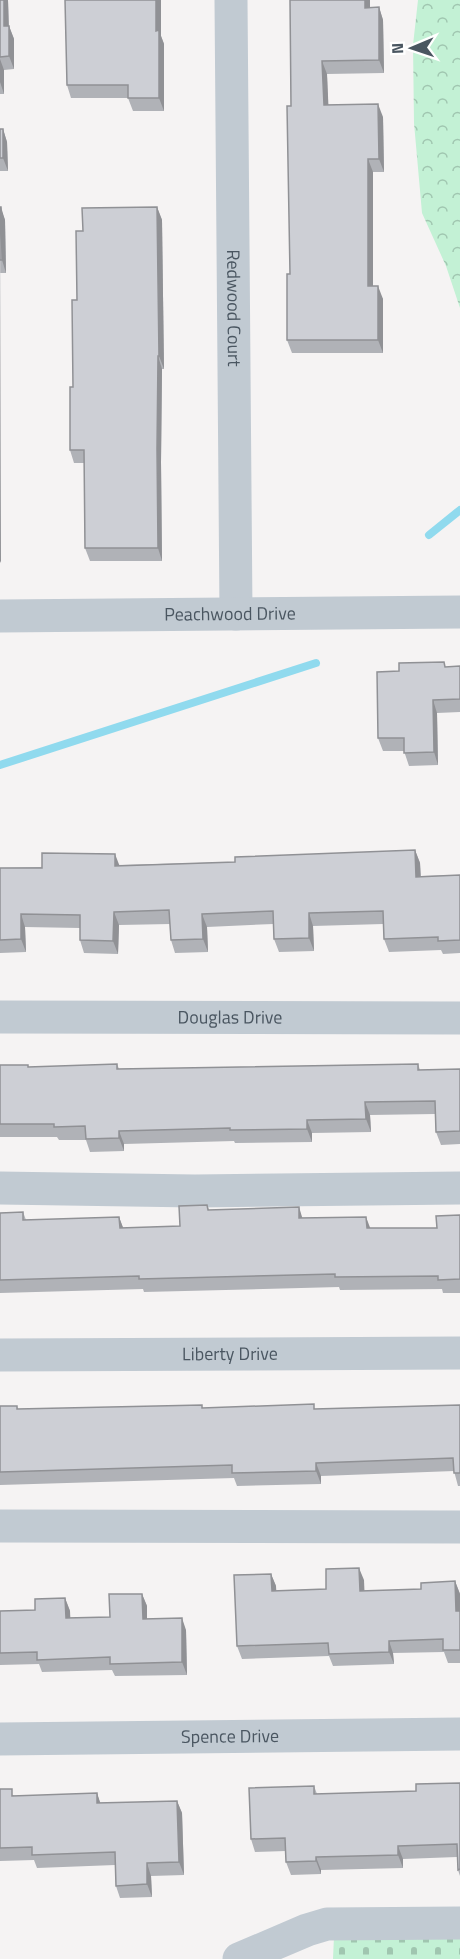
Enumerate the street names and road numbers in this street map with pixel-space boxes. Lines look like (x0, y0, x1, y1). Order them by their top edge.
street label: Redwood Court (220, 249, 248, 367)
street label: Peachwood Drive (164, 599, 296, 628)
street label: Douglas Drive (178, 1003, 282, 1031)
street label: Liberty Drive (182, 1340, 278, 1367)
street label: Spence Drive (181, 1722, 279, 1750)

